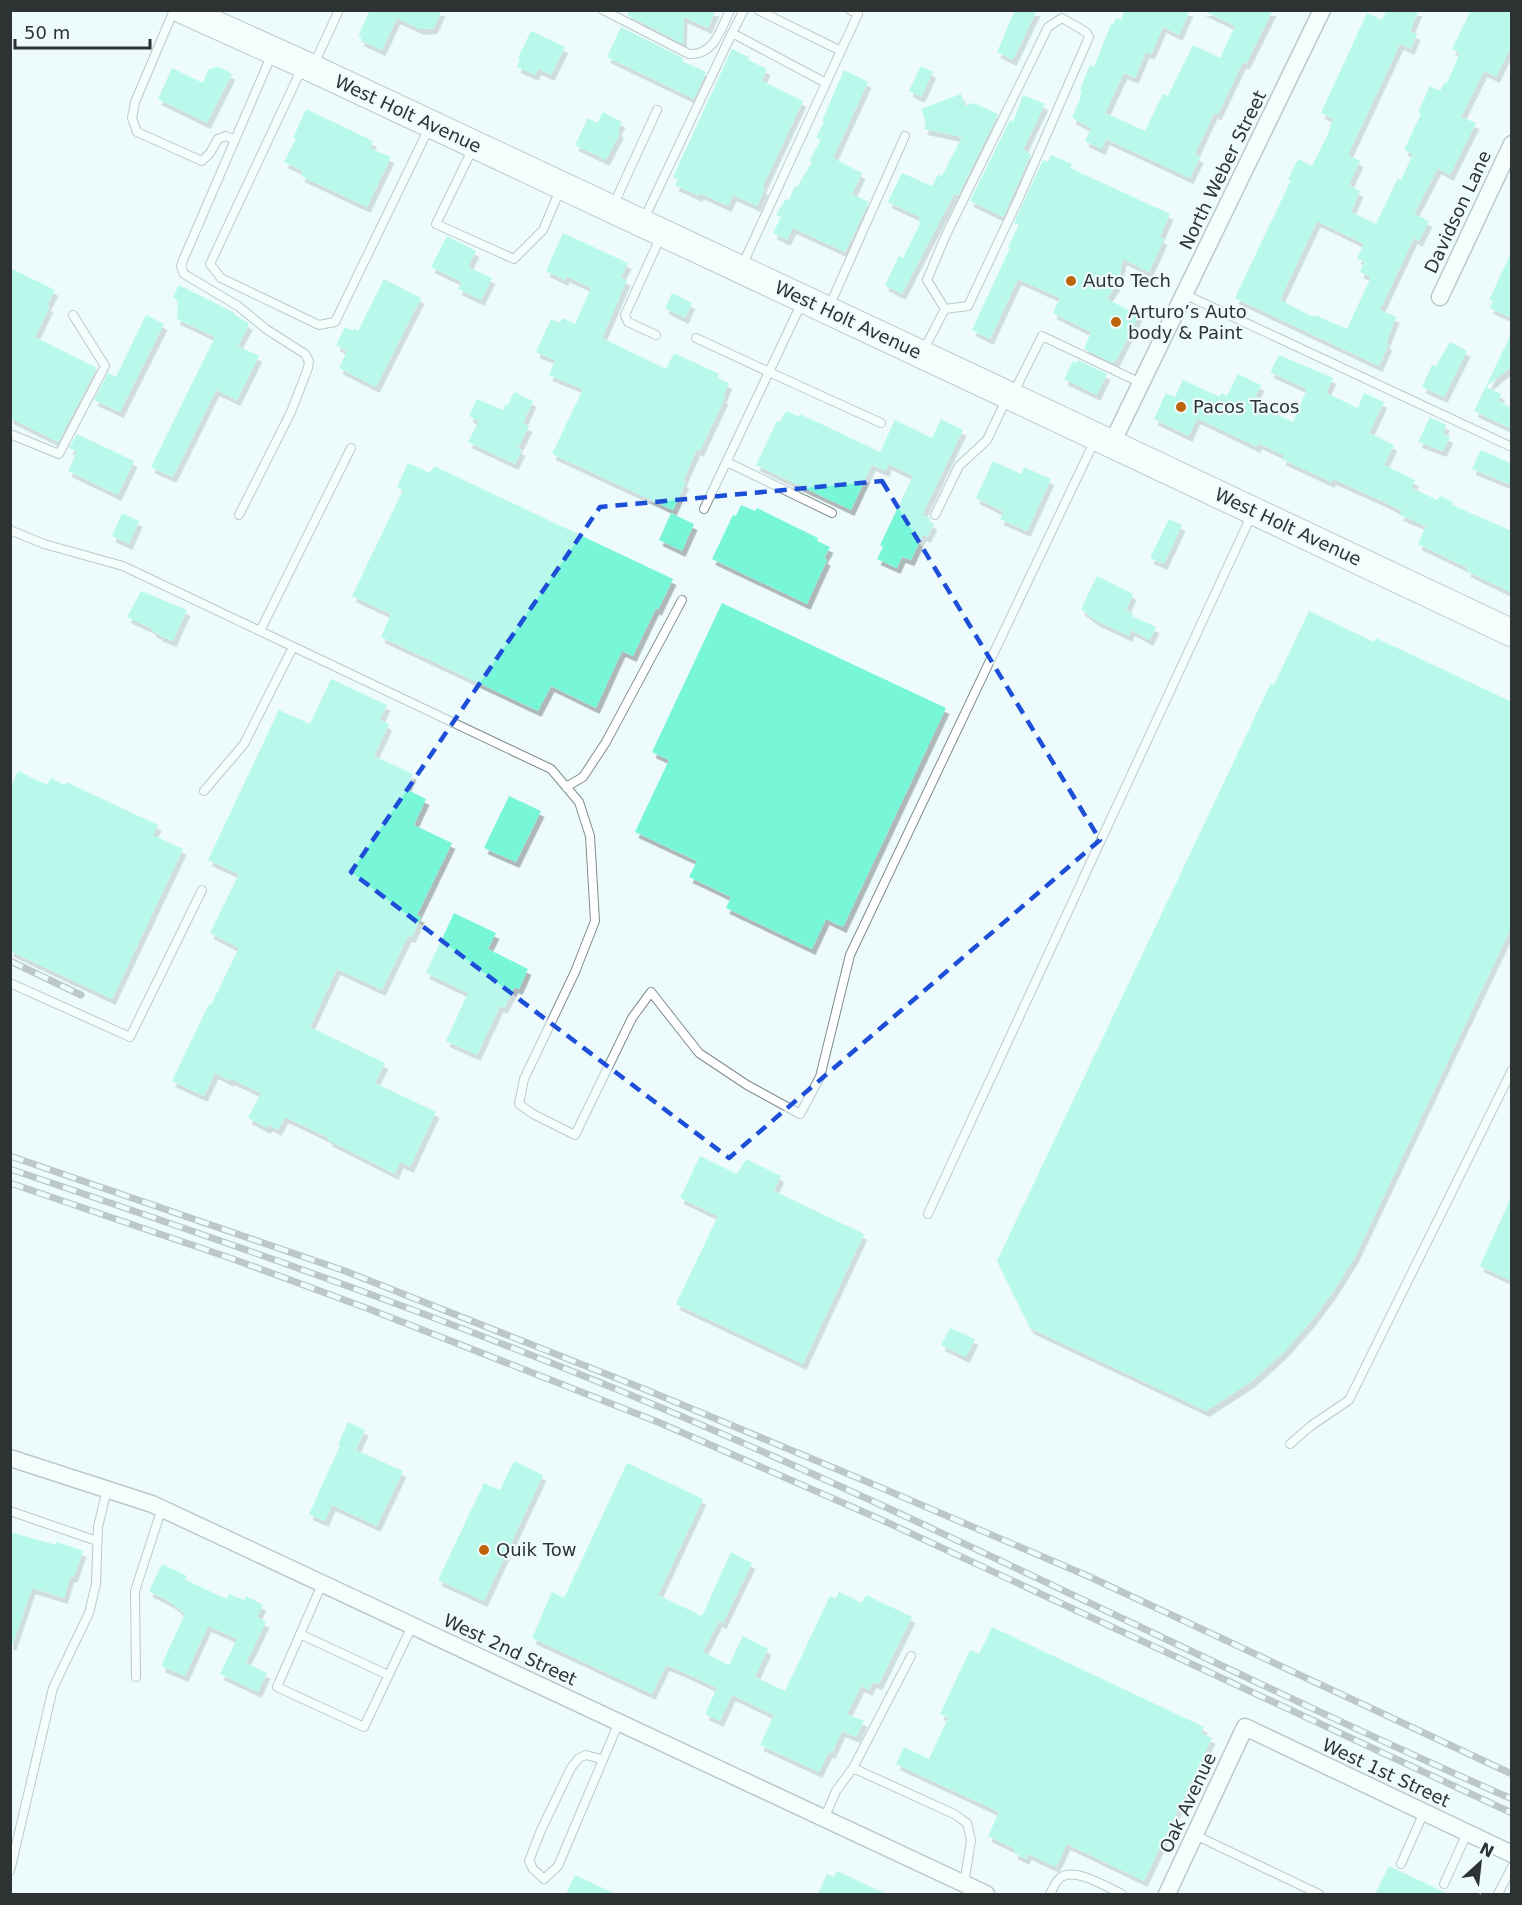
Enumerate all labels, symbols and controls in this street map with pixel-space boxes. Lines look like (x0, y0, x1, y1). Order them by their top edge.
scale bar (15, 12, 150, 50)
text: 50 m (24, 22, 70, 43)
street label: West Holt Avenue (332, 70, 485, 157)
street label: North Weber Street (1175, 87, 1270, 253)
street label: Davidson Lane (1420, 147, 1495, 277)
place label: Auto Tech (1083, 270, 1171, 291)
marker: Auto Tech (1064, 274, 1078, 288)
street label: West Holt Avenue (772, 276, 925, 363)
place label: Arturo’s Auto body & Paint (1128, 301, 1247, 343)
marker: Arturo’s Auto body & Paint (1109, 315, 1123, 329)
place label: Pacos Tacos (1193, 396, 1299, 417)
marker: Pacos Tacos (1174, 400, 1188, 414)
street label: West Holt Avenue (1212, 483, 1365, 570)
place label: Quik Tow (496, 1539, 576, 1560)
marker: Quik Tow (477, 1543, 491, 1557)
street label: West 2nd Street (440, 1609, 580, 1690)
street label: West 1st Street (1319, 1734, 1453, 1811)
street label: Oak Avenue (1155, 1749, 1220, 1856)
north arrow (1450, 1833, 1510, 1893)
text: N (1476, 1839, 1497, 1862)

